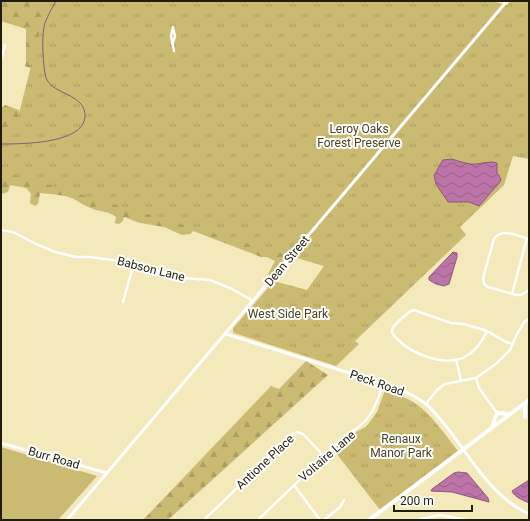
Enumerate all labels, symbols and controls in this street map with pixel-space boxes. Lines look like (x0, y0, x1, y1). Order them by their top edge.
park label: Leroy Oaks Forest Preserve (317, 122, 401, 150)
street label: Dean Street (262, 233, 312, 289)
street label: Babson Lane (116, 254, 186, 284)
park label: West Side Park (248, 307, 329, 321)
street label: Peck Road (348, 367, 406, 399)
street label: Voltaire Lane (296, 428, 358, 484)
street label: Antione Place (233, 432, 297, 492)
park label: Renaux Manor Park (370, 432, 433, 460)
street label: Burr Road (27, 444, 81, 472)
scale bar (394, 487, 472, 513)
text: 200 m (400, 494, 434, 508)

